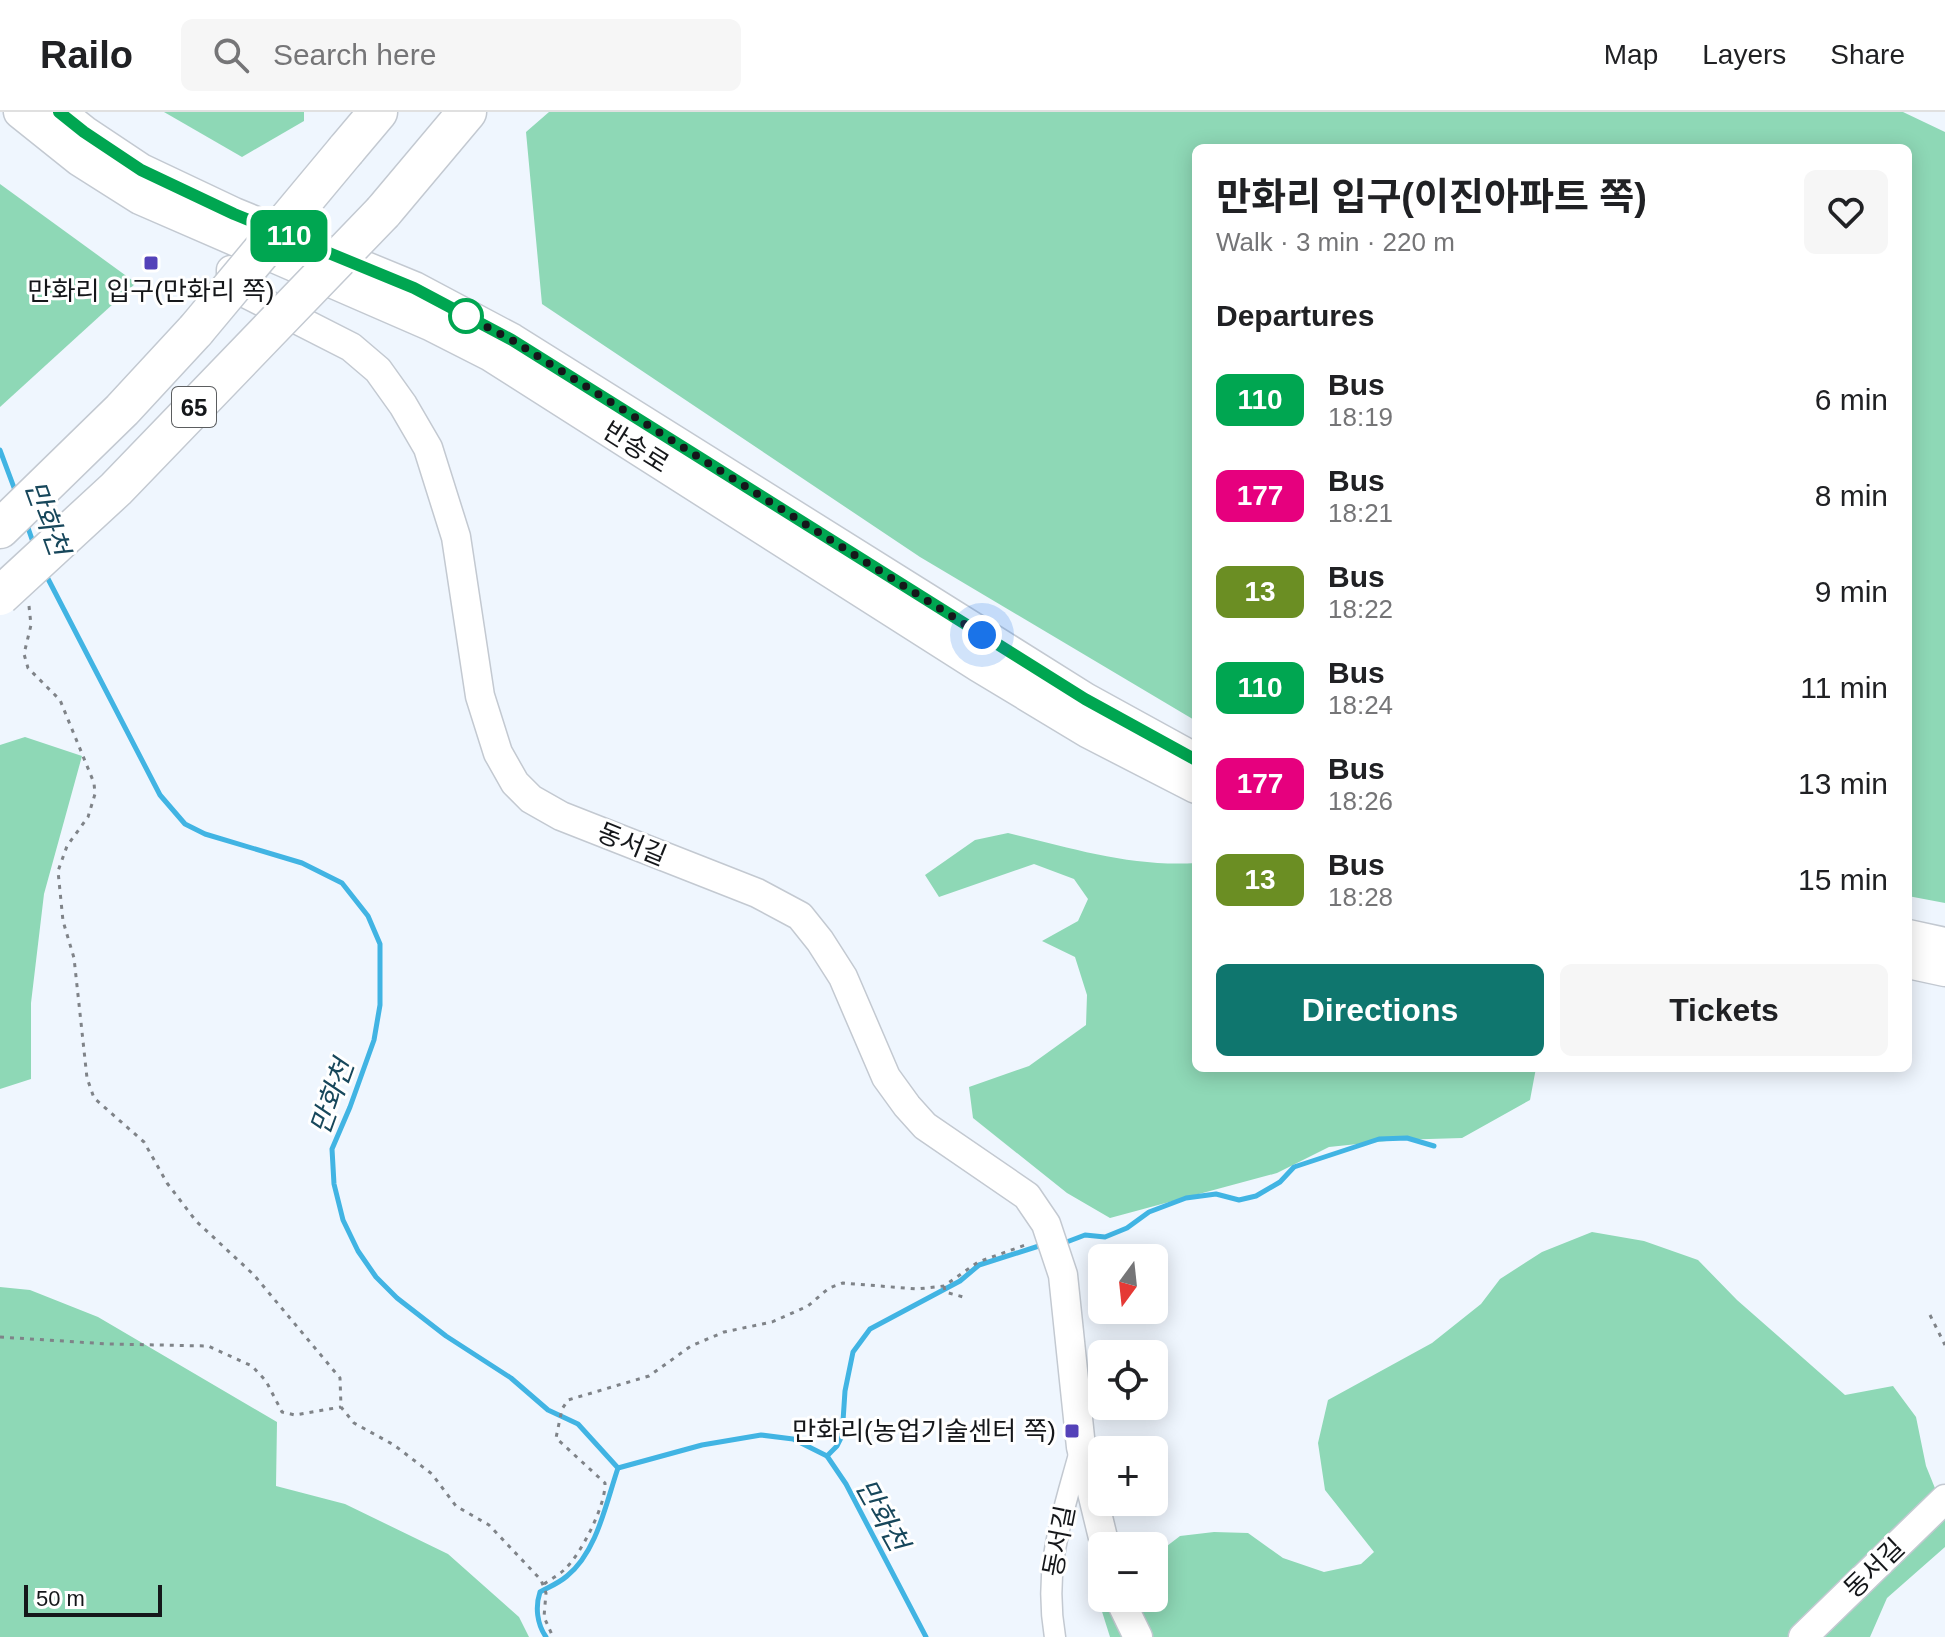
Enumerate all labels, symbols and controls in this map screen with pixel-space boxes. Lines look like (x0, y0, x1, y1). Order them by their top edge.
search box (181, 19, 741, 91)
icon: search (209, 33, 253, 77)
text: Railo (40, 34, 133, 76)
text: Search here (273, 38, 436, 71)
text: Map (1604, 39, 1658, 70)
text: Layers (1702, 39, 1786, 70)
text: Share (1830, 39, 1905, 70)
button: heart (1804, 170, 1888, 254)
text: 만화리 입구(이진아파트 쪽) (1216, 176, 1647, 218)
line badge: 110 (243, 210, 335, 262)
text: 110 (266, 220, 312, 251)
text: Walk · 3 min · 220 m (1216, 227, 1455, 257)
marker: 만화리 입구(만화리 쪽) (142, 254, 160, 272)
place label: 만화리 입구(만화리 쪽) (27, 276, 275, 306)
unlabelled marker (449, 299, 483, 333)
text: Departures (1216, 299, 1374, 332)
text: Bus (1328, 368, 1385, 401)
text: 6 min (1815, 383, 1888, 416)
text: 110 (1237, 384, 1283, 415)
road number: 65 (172, 387, 216, 427)
text: 18:19 (1328, 402, 1393, 432)
street label: 반송로 (598, 415, 674, 479)
text: Bus (1328, 464, 1385, 497)
water label: 만화천 (19, 476, 76, 563)
text: 8 min (1815, 479, 1888, 512)
text: 177 (1237, 480, 1283, 511)
text: 18:21 (1328, 498, 1393, 528)
text: Bus (1328, 560, 1385, 593)
text: 9 min (1815, 575, 1888, 608)
text: 13 (1244, 576, 1276, 607)
text: 18:22 (1328, 594, 1393, 624)
your location (962, 615, 1002, 655)
text: Bus (1328, 656, 1385, 689)
text: 11 min (1800, 671, 1888, 704)
text: 110 (1237, 672, 1283, 703)
text: 18:24 (1328, 690, 1393, 720)
text: Bus (1328, 752, 1385, 785)
text: 13 min (1798, 767, 1888, 800)
text: 177 (1237, 768, 1283, 799)
text: 18:26 (1328, 786, 1393, 816)
street label: 동서길 (593, 817, 671, 871)
text: Bus (1328, 848, 1385, 881)
text: 15 min (1798, 863, 1888, 896)
text: 13 (1244, 864, 1276, 895)
text: 18:28 (1328, 882, 1393, 912)
button: Directions (1216, 964, 1544, 1056)
button: Tickets (1560, 964, 1888, 1056)
water label: 만화천 (304, 1052, 361, 1139)
north arrow (1088, 1244, 1168, 1324)
map controls (1088, 1244, 1168, 1612)
button: locate (1088, 1340, 1168, 1420)
place label: 만화리(농업기술센터 쪽) (792, 1416, 1056, 1446)
marker: 만화리(농업기술센터 쪽) (1063, 1422, 1081, 1440)
button: + (1088, 1436, 1168, 1516)
water label: 만화천 (850, 1474, 916, 1559)
street label: 동서길 (1037, 1503, 1081, 1579)
button: − (1088, 1532, 1168, 1612)
street label: 동서길 (1838, 1532, 1910, 1604)
scale bar (24, 1581, 162, 1617)
text: 50 m (36, 1586, 85, 1611)

